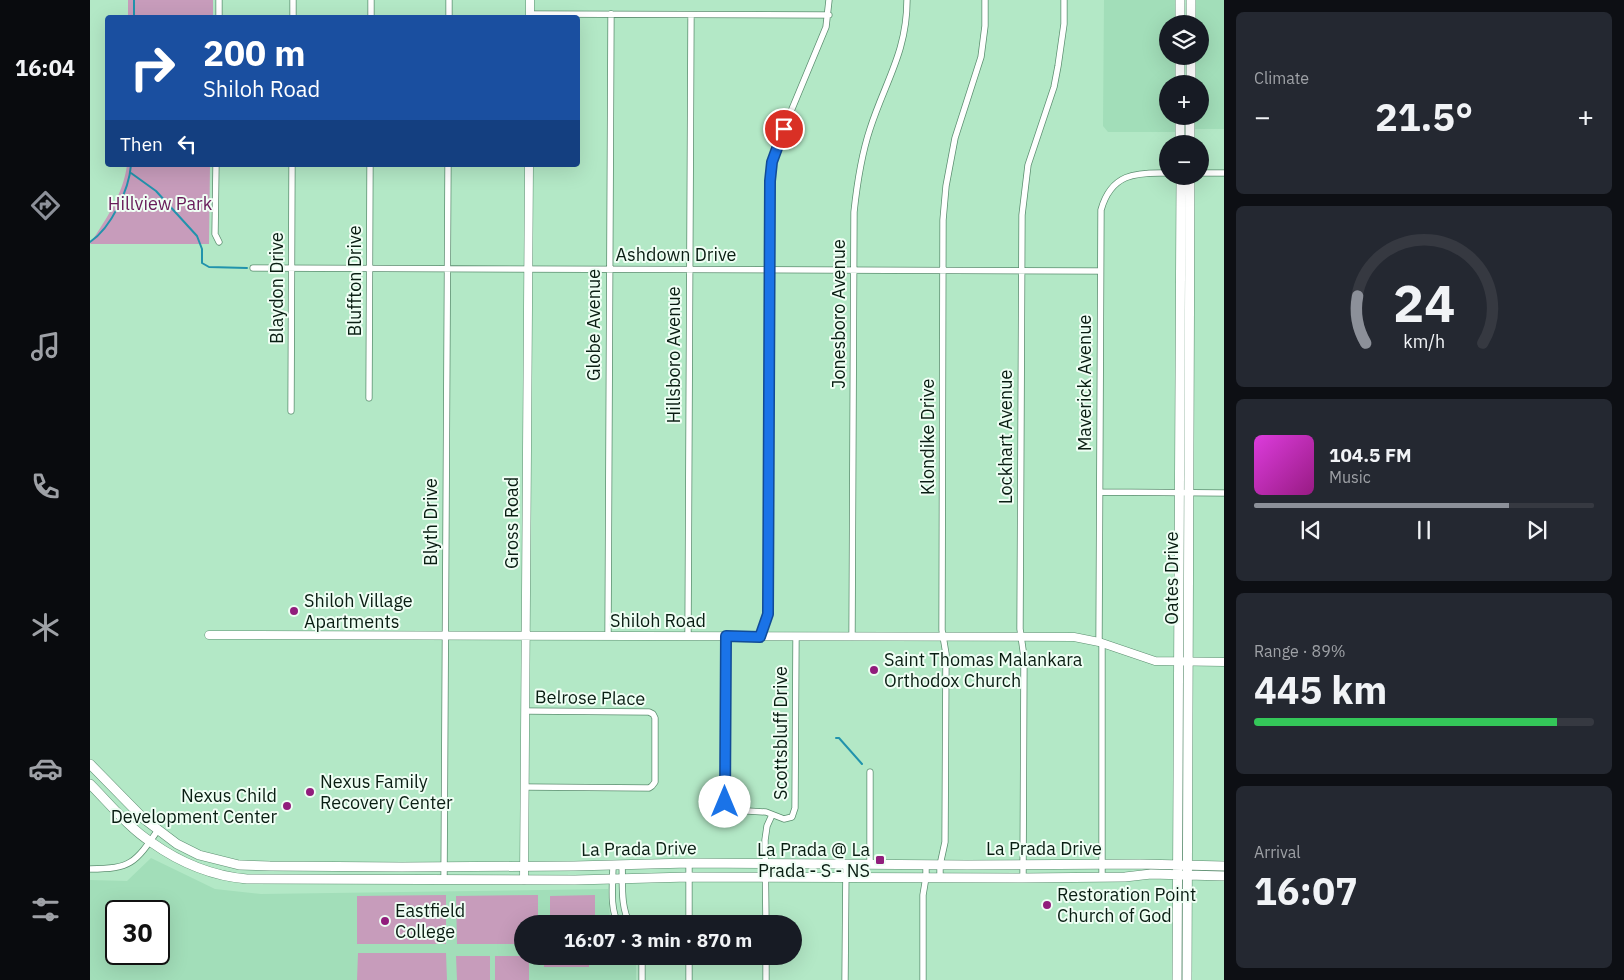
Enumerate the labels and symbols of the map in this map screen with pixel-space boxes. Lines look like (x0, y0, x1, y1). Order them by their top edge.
pin (763, 108, 805, 150)
park label: Hillview Park (108, 192, 213, 215)
street label: Bluffton Drive (343, 225, 366, 337)
street label: Blaydon Drive (265, 232, 288, 344)
street label: Jonesboro Avenue (827, 239, 850, 389)
street label: Ashdown Drive (615, 243, 737, 266)
street label: Globe Avenue (582, 269, 605, 381)
street label: Hillsboro Avenue (662, 286, 685, 424)
street label: Maverick Avenue (1073, 315, 1096, 451)
street label: Lockhart Avenue (994, 370, 1017, 504)
street label: Klondike Drive (916, 379, 939, 495)
street label: Gross Road (500, 477, 523, 569)
street label: Blyth Drive (419, 478, 442, 566)
street label: Oates Drive (1160, 531, 1183, 625)
place label: Shiloh Village Apartments (304, 589, 413, 633)
marker: Shiloh Village Apartments (288, 605, 300, 617)
street label: Shiloh Road (610, 609, 706, 632)
place label: Saint Thomas Malankara Orthodox Church (884, 648, 1083, 692)
marker: Saint Thomas Malankara Orthodox Church (868, 664, 880, 676)
street label: Scottsbluff Drive (769, 666, 792, 800)
street label: Belrose Place (535, 685, 645, 710)
place label: Nexus Family Recovery Center (320, 770, 453, 814)
position arrow (698, 775, 750, 827)
place label: Nexus Child Development Center (111, 784, 277, 828)
marker: Nexus Family Recovery Center (304, 786, 316, 798)
marker: Nexus Child Development Center (281, 800, 293, 812)
street label: La Prada Drive (581, 836, 697, 861)
street label: La Prada Drive (986, 837, 1102, 860)
place label: La Prada @ La Prada - S - NS (757, 838, 870, 882)
marker: La Prada @ La Prada - S - NS (874, 854, 886, 866)
place label: Restoration Point Church of God (1057, 883, 1196, 927)
place label: Eastfield College (395, 899, 465, 943)
marker: Restoration Point Church of God (1041, 899, 1053, 911)
speed limit sign: 30 (105, 900, 170, 965)
marker: Eastfield College (379, 915, 391, 927)

